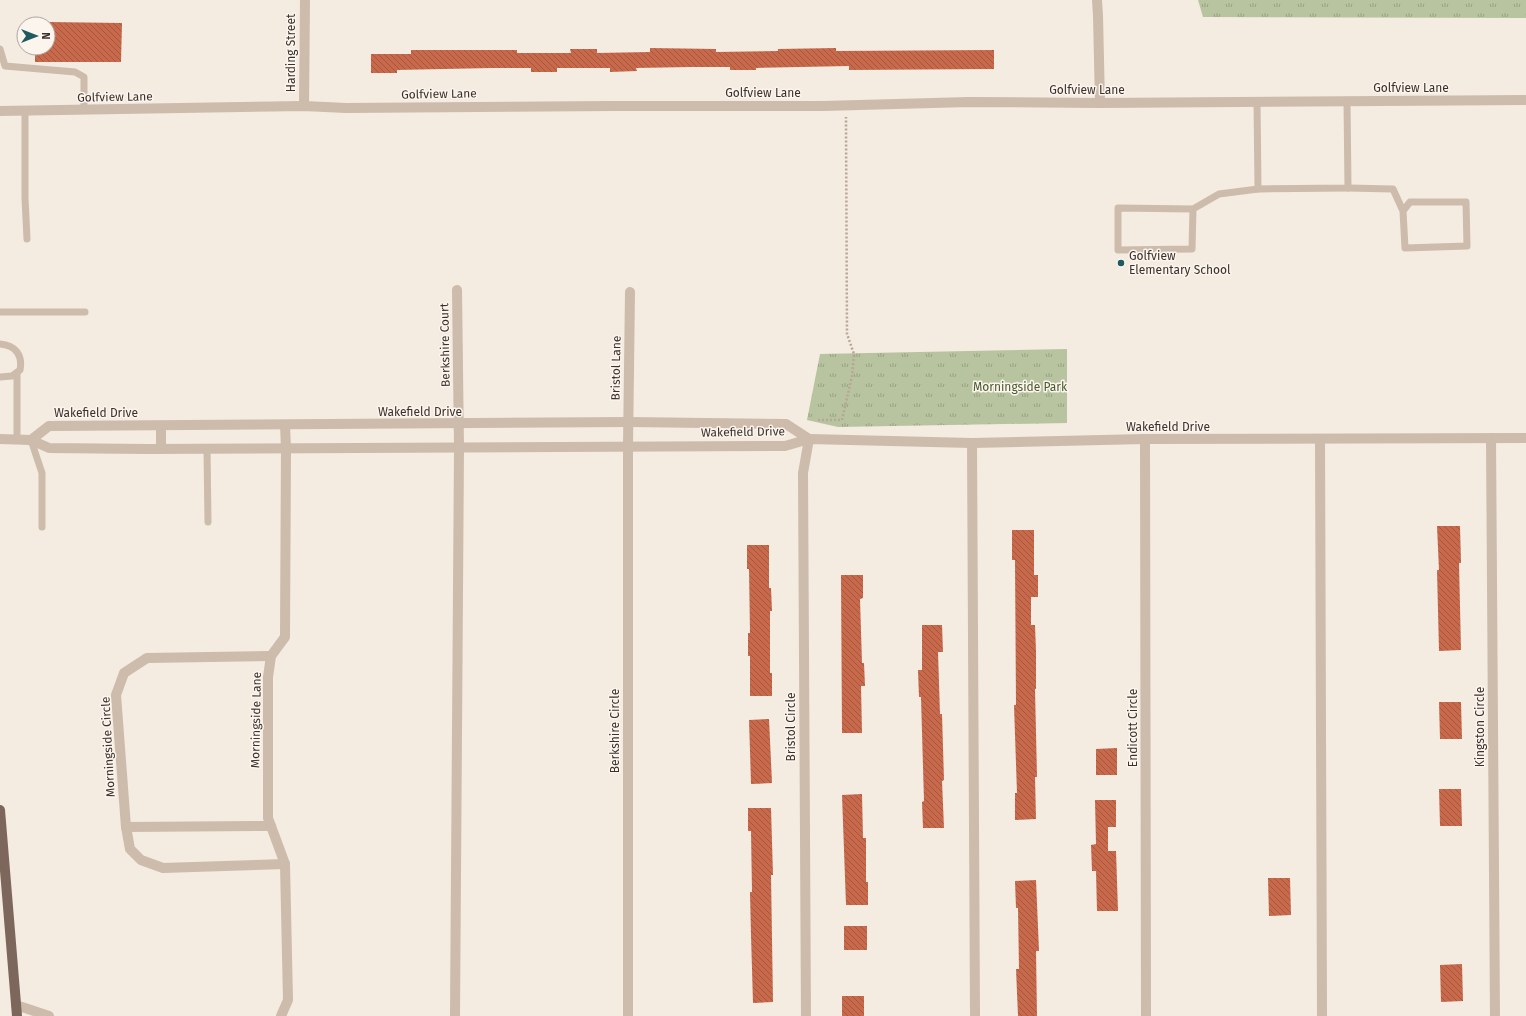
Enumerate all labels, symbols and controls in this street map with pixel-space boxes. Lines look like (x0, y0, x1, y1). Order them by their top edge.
street label: Harding Street (284, 13, 298, 92)
north arrow (16, 16, 56, 56)
text: N (39, 32, 52, 40)
street label: Golfview Lane (1373, 81, 1449, 95)
street label: Golfview Lane (1049, 83, 1125, 97)
street label: Golfview Lane (401, 86, 477, 102)
street label: Golfview Lane (725, 86, 801, 100)
street label: Golfview Lane (77, 89, 153, 105)
place label: Golfview Elementary School (1129, 249, 1231, 277)
marker: Golfview Elementary School (1116, 258, 1126, 268)
street label: Berkshire Court (437, 302, 453, 387)
street label: Bristol Lane (608, 336, 624, 400)
park label: Morningside Park (973, 380, 1068, 394)
street label: Wakefield Drive (378, 405, 462, 419)
street label: Wakefield Drive (54, 406, 138, 420)
street label: Wakefield Drive (1126, 420, 1210, 434)
street label: Wakefield Drive (701, 424, 785, 440)
street label: Morningside Lane (248, 672, 264, 768)
street label: Kingston Circle (1473, 687, 1487, 767)
street label: Berkshire Circle (608, 689, 622, 773)
street label: Endicott Circle (1126, 689, 1140, 767)
street label: Bristol Circle (784, 693, 798, 761)
street label: Morningside Circle (98, 696, 118, 798)

